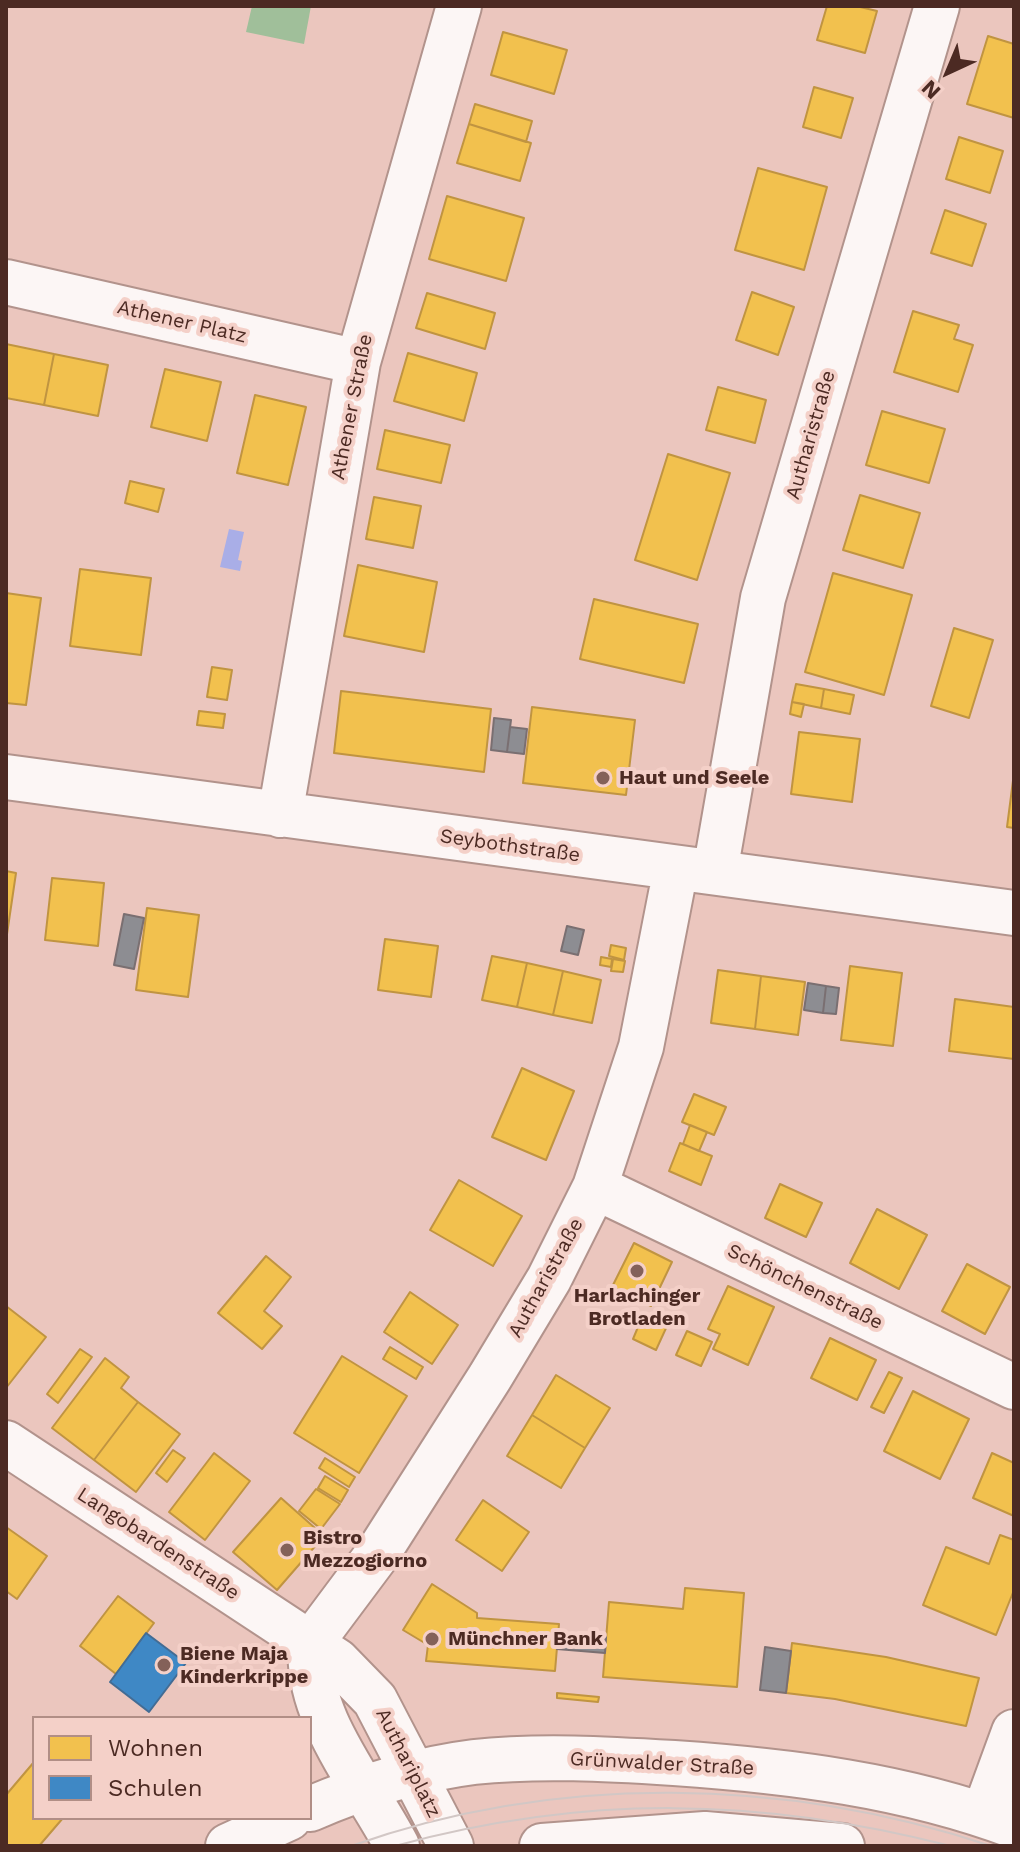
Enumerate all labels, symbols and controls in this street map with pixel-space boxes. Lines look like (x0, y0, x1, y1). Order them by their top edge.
north arrow (908, 32, 988, 112)
text: N (916, 75, 946, 104)
street label: Athener Platz (115, 295, 249, 349)
street label: Athener Straße (326, 332, 378, 482)
street label: Autharistraße (781, 368, 841, 502)
place label: Haut und Seele (619, 766, 769, 790)
marker: Haut und Seele (594, 769, 612, 787)
street label: Seybothstraße (438, 824, 582, 868)
street label: Autharistraße (503, 1214, 589, 1342)
street label: Schönchenstraße (723, 1239, 887, 1335)
marker: Harlachinger Brotladen (628, 1262, 646, 1280)
place label: Harlachinger Brotladen (574, 1284, 700, 1331)
street label: Langobardenstraße (72, 1483, 244, 1605)
place label: Bistro Mezzogiorno (303, 1526, 427, 1573)
marker: Bistro Mezzogiorno (278, 1541, 296, 1559)
place label: Münchner Bank (448, 1627, 603, 1651)
marker: Münchner Bank (423, 1630, 441, 1648)
place label: Biene Maja Kinderkrippe (180, 1642, 308, 1689)
marker: Biene Maja Kinderkrippe (155, 1656, 173, 1674)
street label: Authariplatz (370, 1704, 446, 1822)
legend (32, 1716, 312, 1820)
text: Wohnen (108, 1734, 203, 1762)
street label: Grünwalder Straße (569, 1747, 755, 1781)
text: Schulen (108, 1774, 203, 1802)

